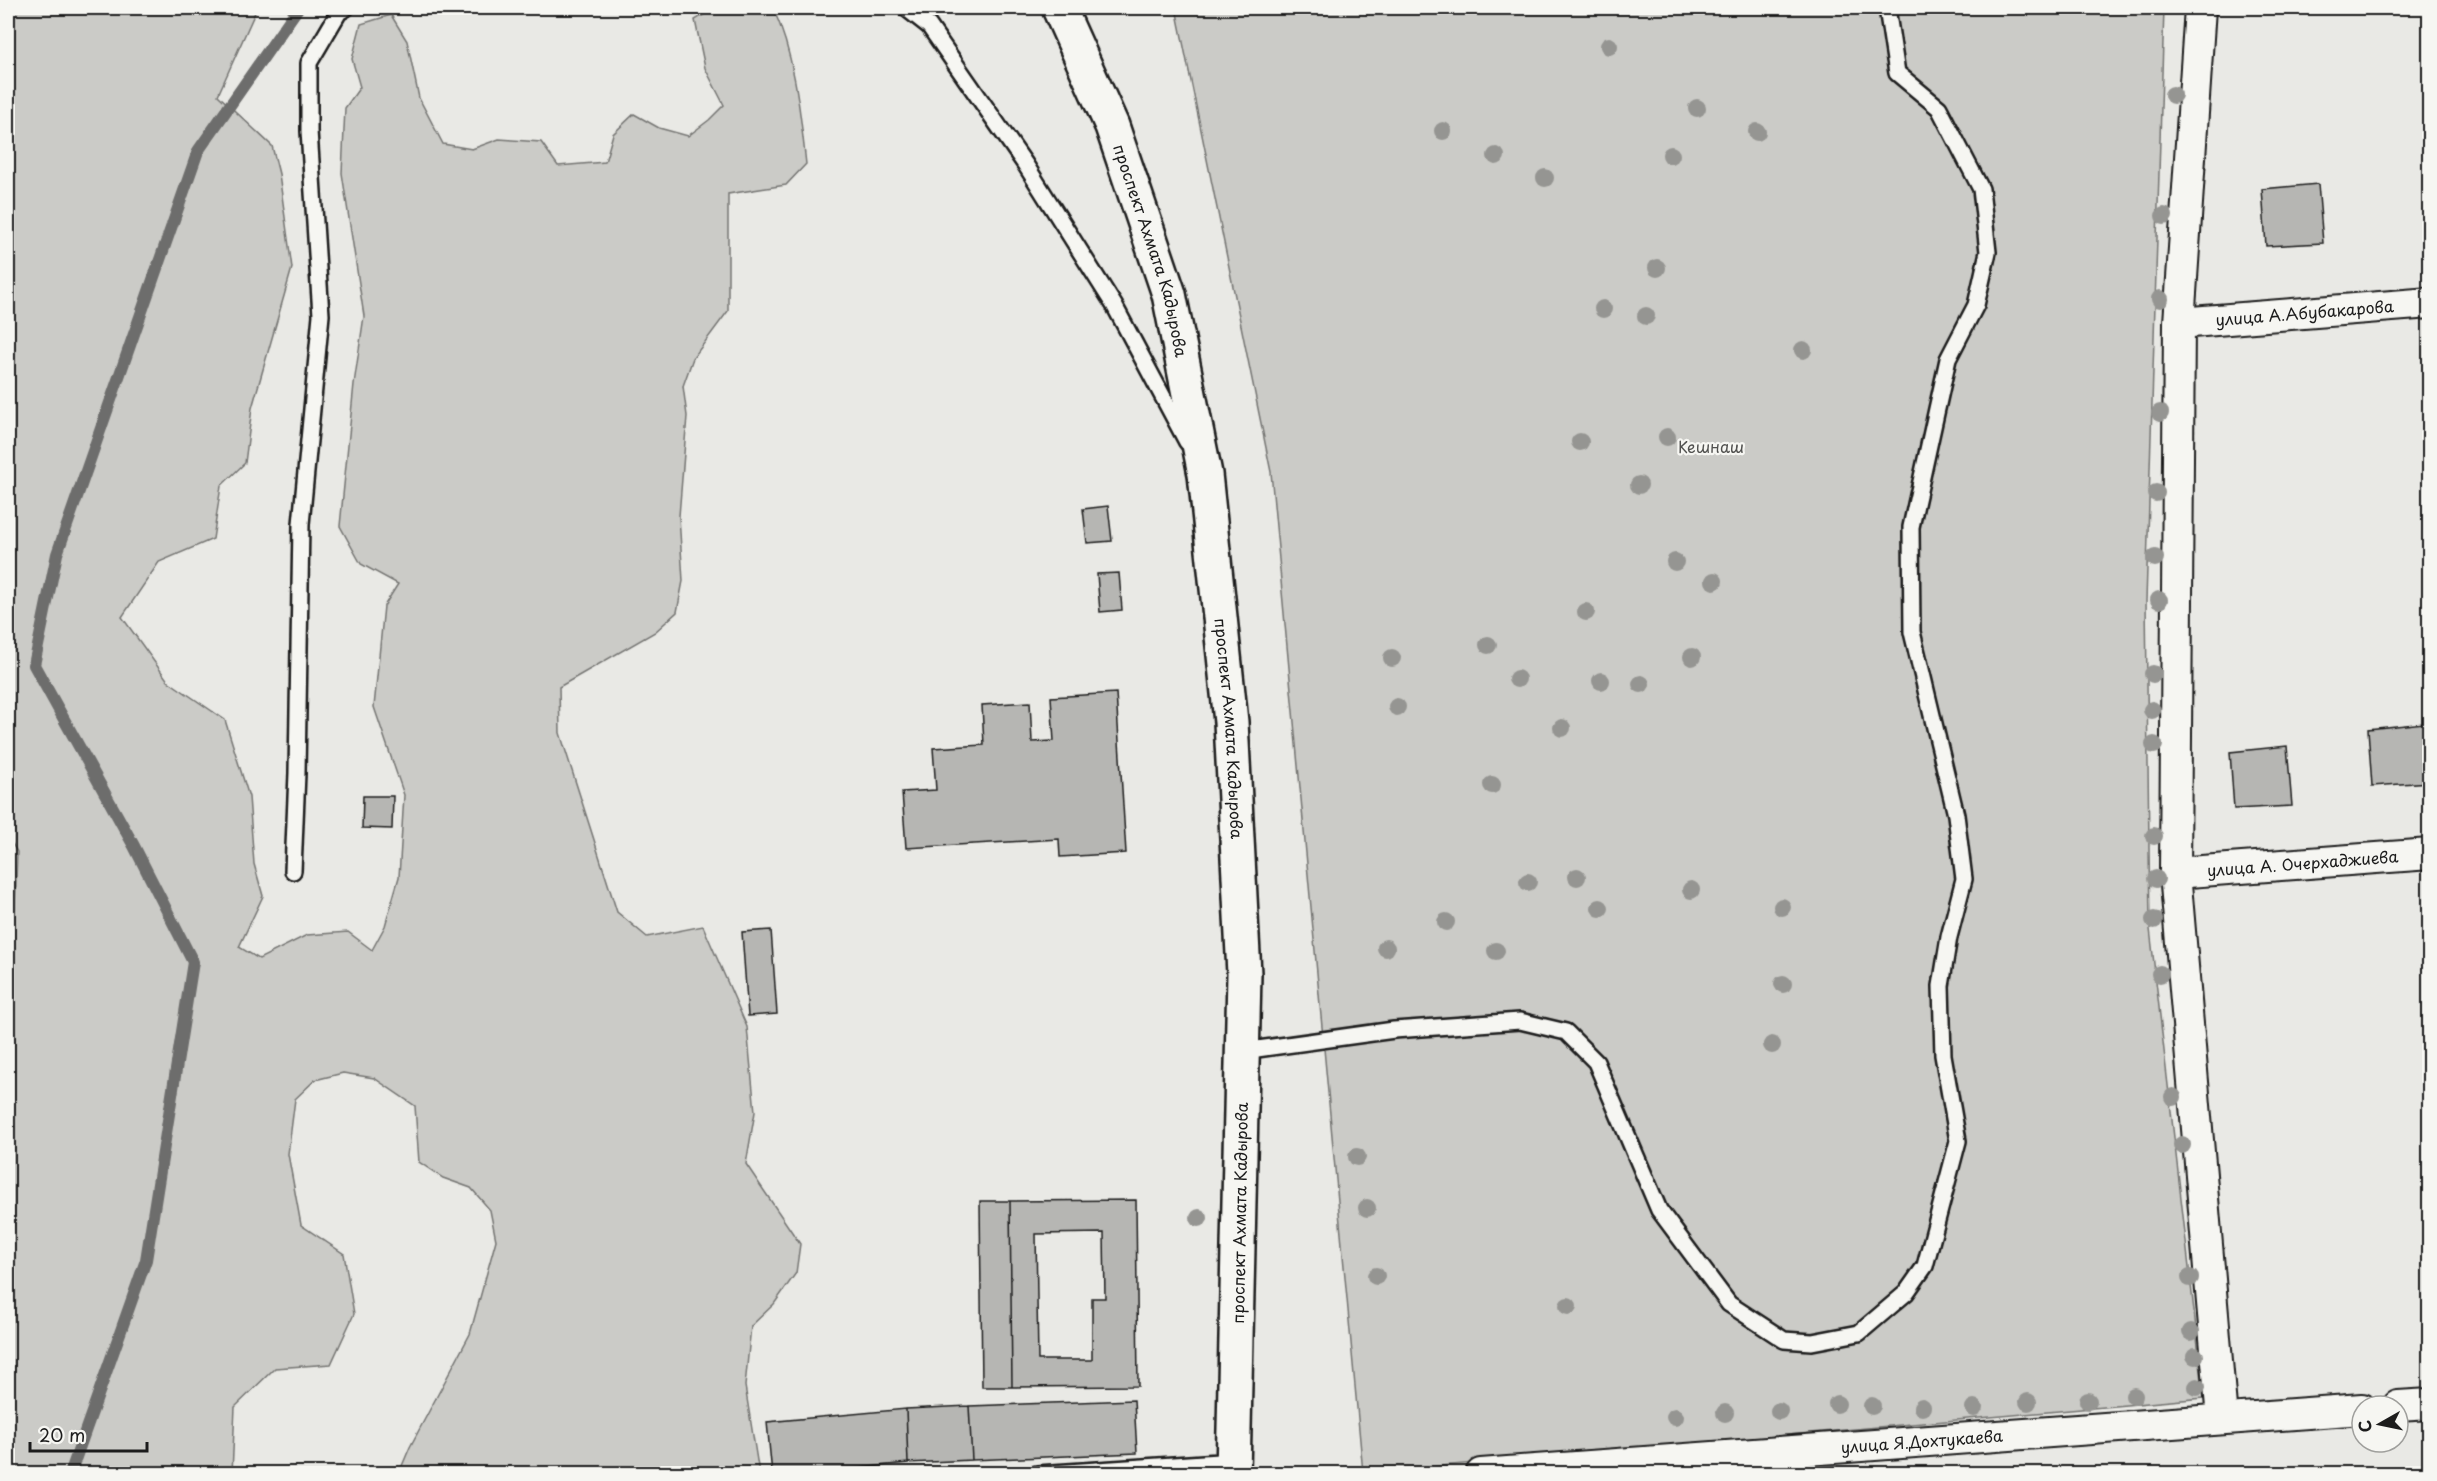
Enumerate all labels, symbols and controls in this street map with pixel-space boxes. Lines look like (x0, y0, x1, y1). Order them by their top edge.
street label: проспект Ахмата Кадырова (1108, 141, 1194, 359)
street label: улица А.Абубакарова (2215, 293, 2394, 331)
park label: Кешнаш (1678, 434, 1744, 458)
street label: проспект Ахмата Кадырова (1209, 617, 1250, 840)
street label: улица А. Очерхаджиева (2206, 843, 2399, 882)
street label: проспект Ахмата Кадырова (1225, 1102, 1253, 1324)
north arrow (2350, 1394, 2410, 1454)
scale bar (30, 1415, 147, 1453)
text: С (2351, 1419, 2377, 1434)
text: 20 m (39, 1421, 85, 1448)
street label: улица Я.Дохтукаева (1840, 1423, 2004, 1458)

